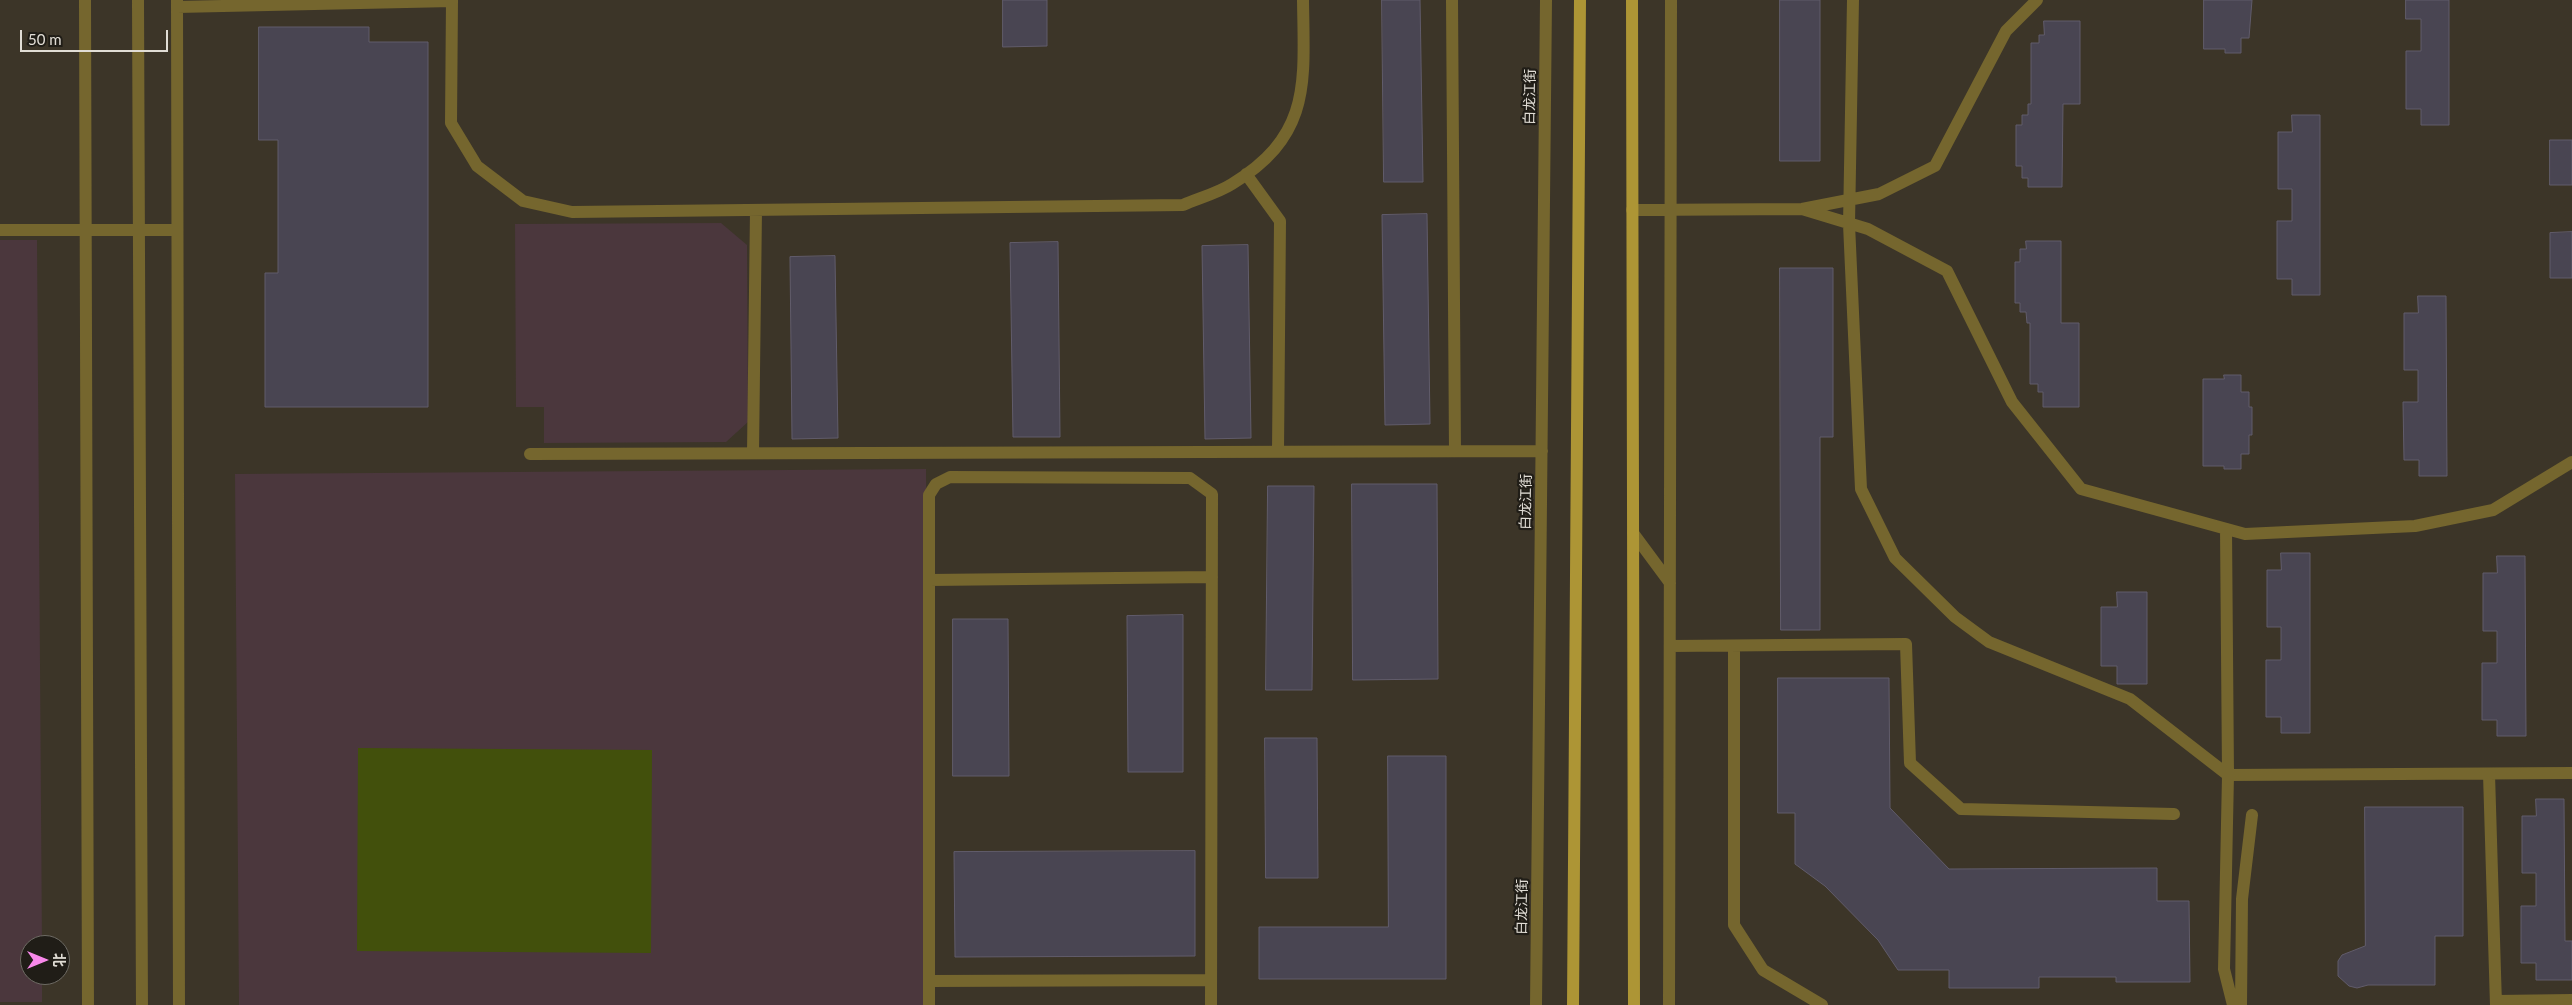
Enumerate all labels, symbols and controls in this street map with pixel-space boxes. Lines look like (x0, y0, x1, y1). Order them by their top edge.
scale bar (22, 20, 170, 52)
text: 50 m (28, 30, 62, 48)
street label: 白龙江街 (1521, 69, 1539, 125)
street label: 白龙江街 (1517, 474, 1535, 530)
street label: 白龙江街 (1513, 879, 1531, 935)
north arrow (20, 935, 70, 985)
text: 北 (51, 953, 68, 967)

